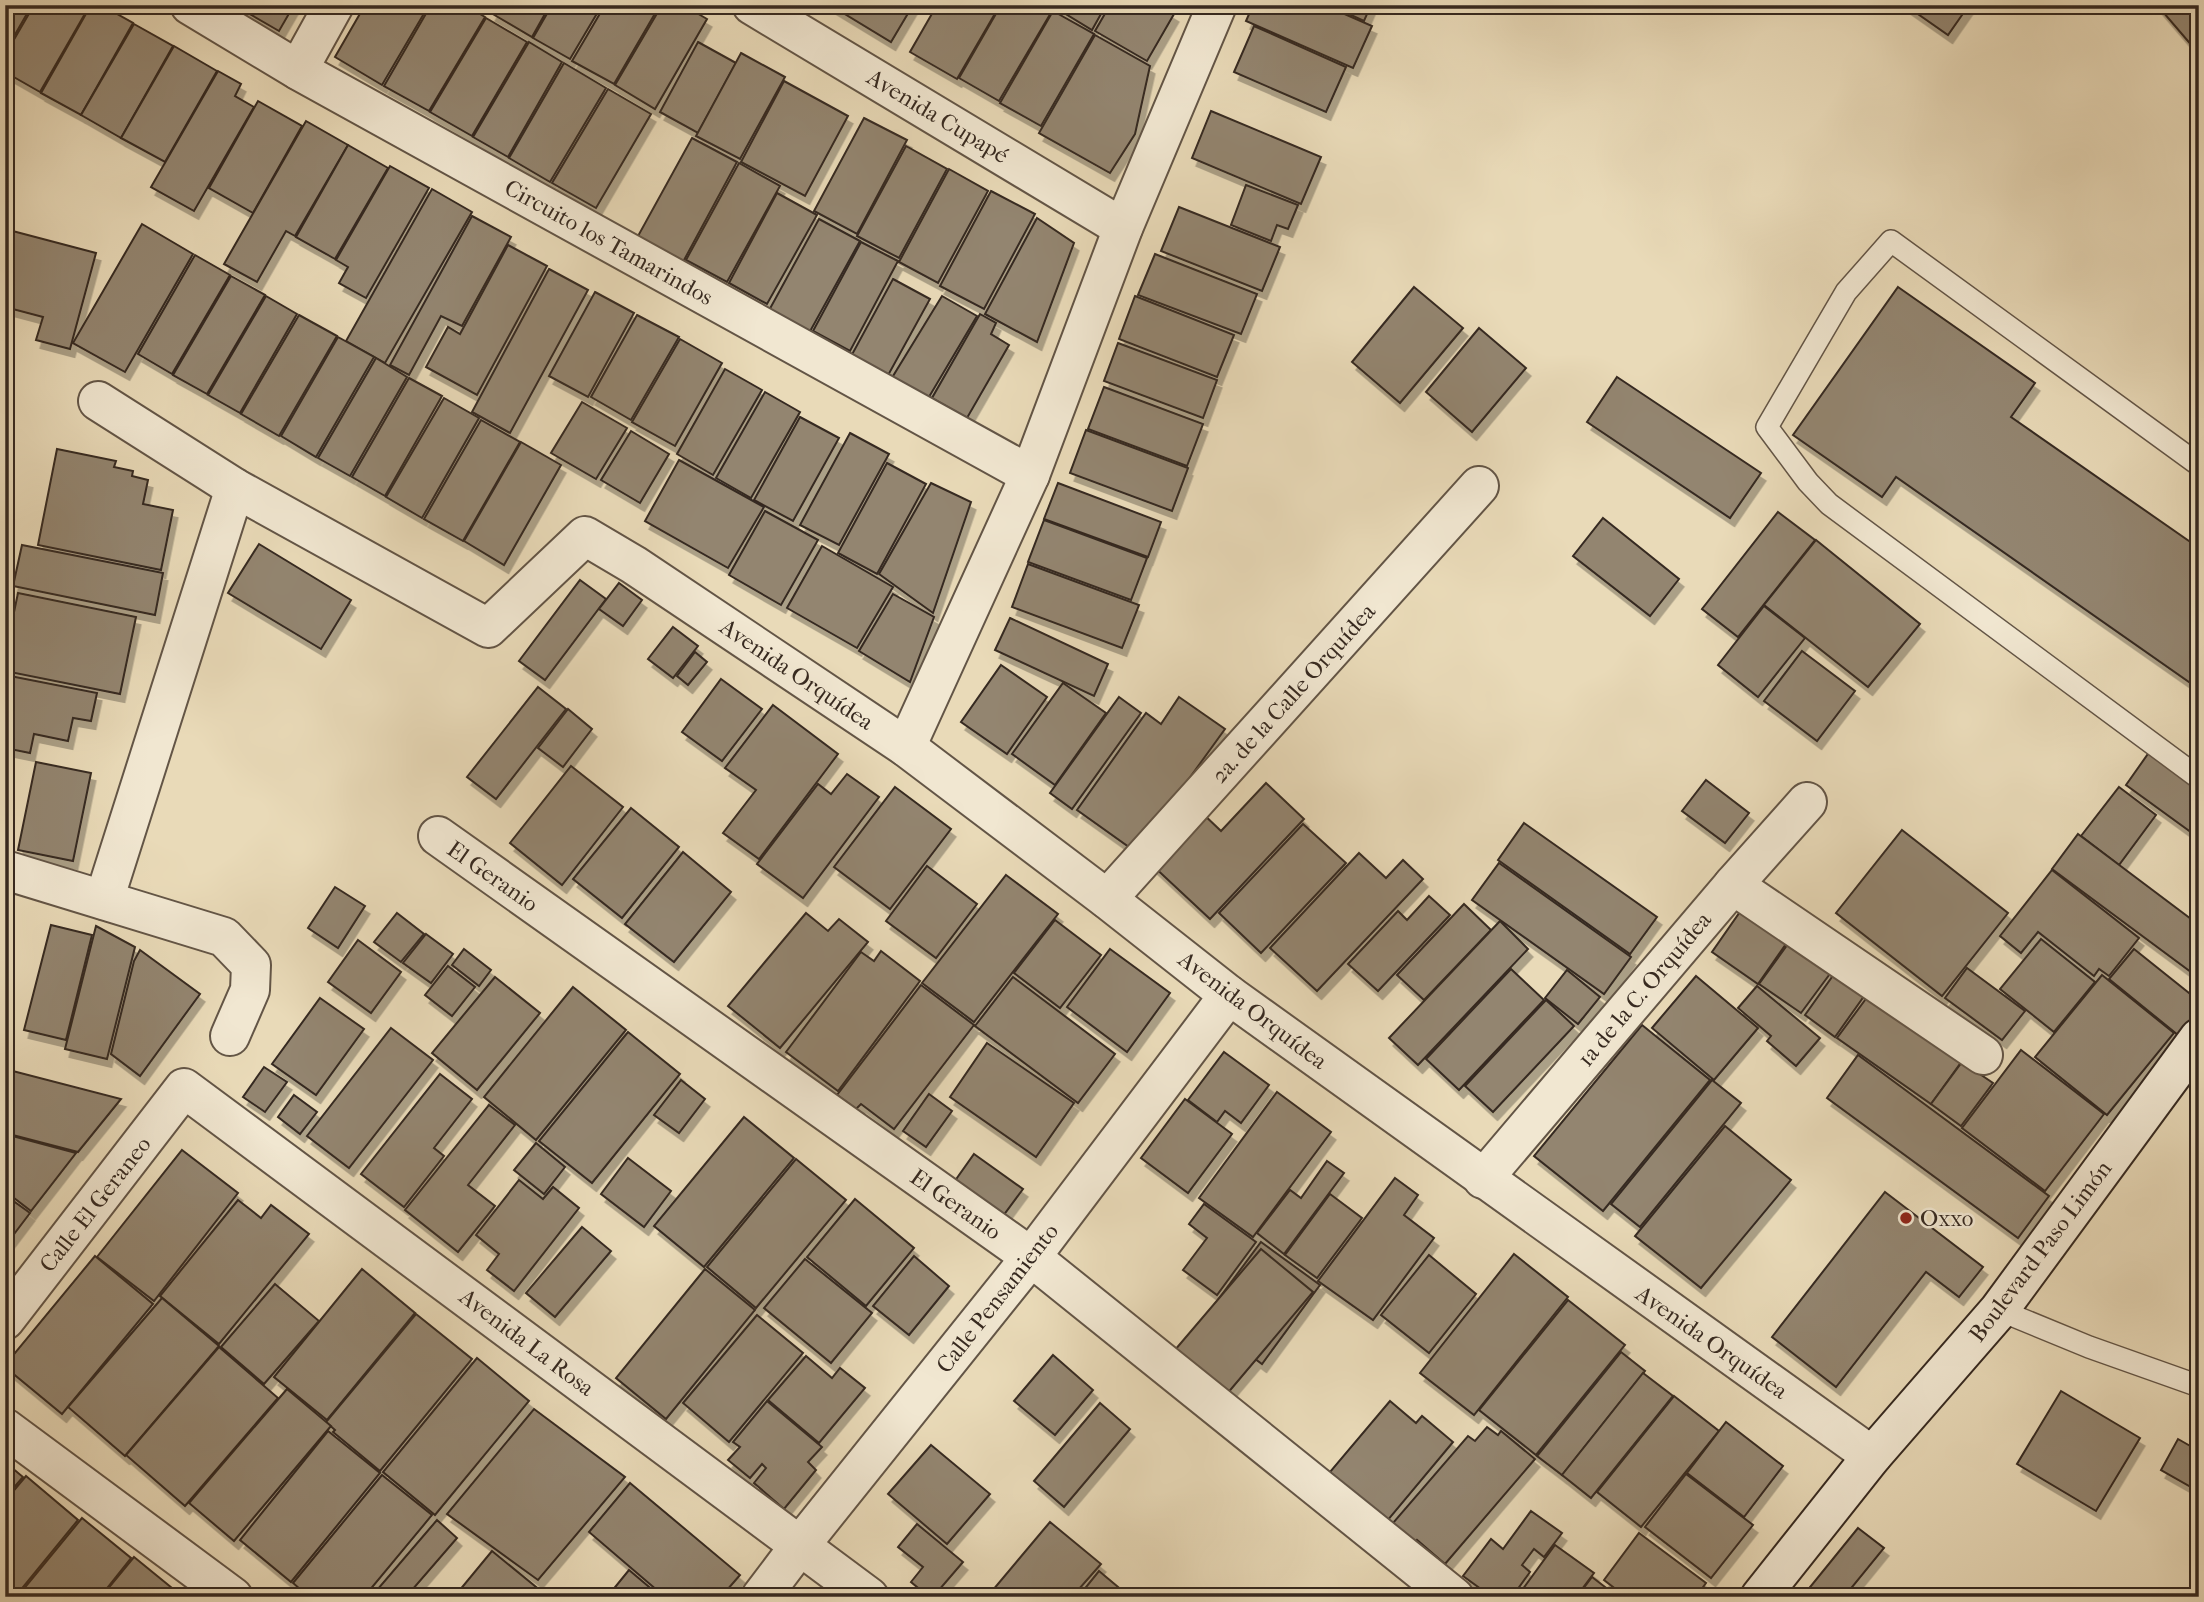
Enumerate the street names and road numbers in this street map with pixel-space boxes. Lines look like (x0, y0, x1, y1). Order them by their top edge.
street label: Avenida Cupapé (861, 63, 1013, 169)
street label: Circuito los Tamarindos (500, 174, 718, 311)
street label: 2a. de la Calle Orquídea (1206, 598, 1381, 789)
street label: Avenida Orquídea (714, 613, 879, 736)
street label: El Geranio (442, 835, 543, 918)
street label: 1a de la C. Orquídea (1572, 906, 1717, 1072)
street label: Avenida Orquídea (1172, 945, 1333, 1075)
street label: Calle El Geraneo (34, 1131, 157, 1278)
street label: Boulevard Paso Limón (1964, 1155, 2118, 1347)
street label: El Geranio (905, 1163, 1006, 1246)
street label: Calle Pensamiento (931, 1218, 1064, 1378)
street label: Avenida Orquídea (1630, 1279, 1793, 1405)
street label: Avenida La Rosa (453, 1282, 600, 1402)

